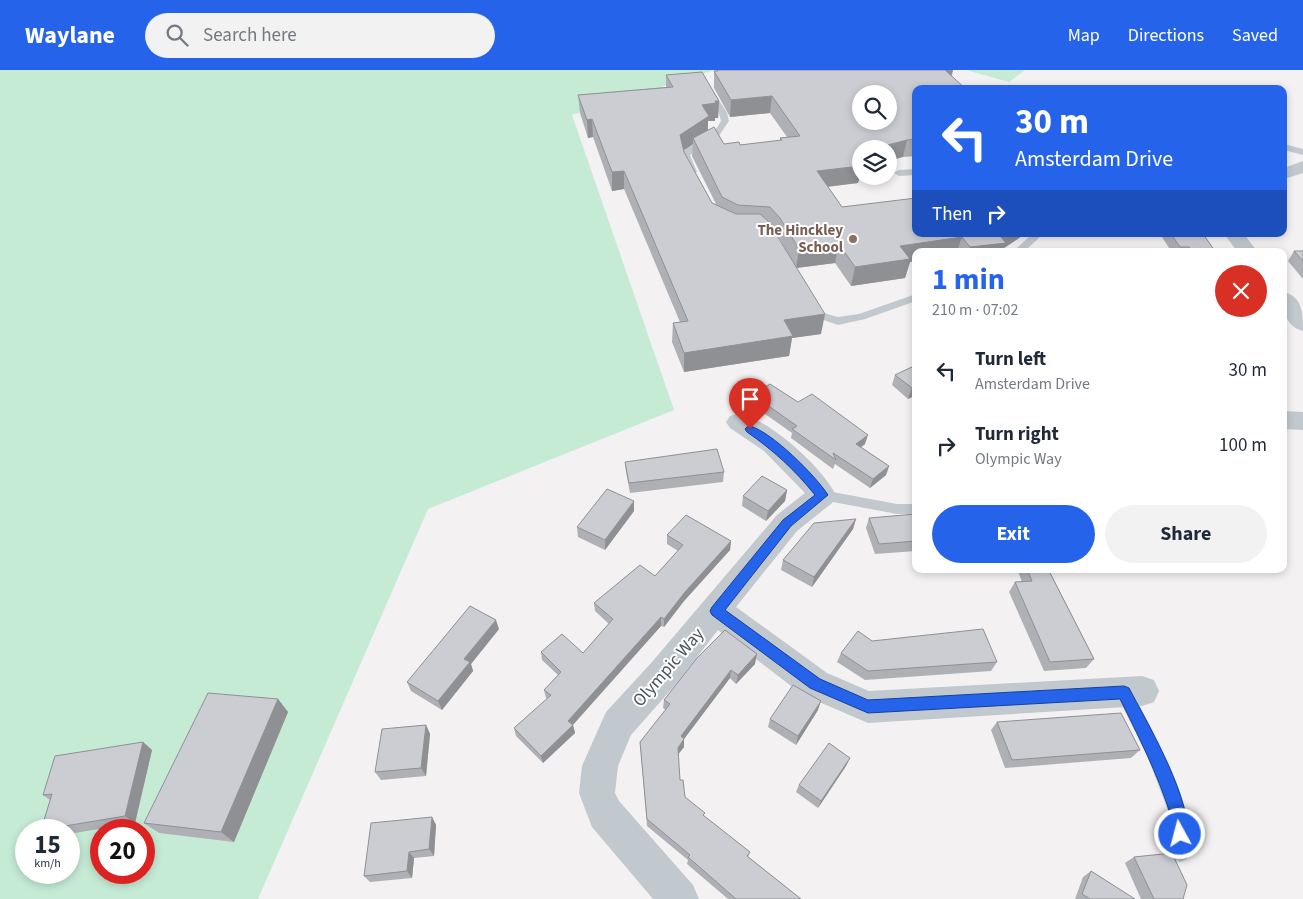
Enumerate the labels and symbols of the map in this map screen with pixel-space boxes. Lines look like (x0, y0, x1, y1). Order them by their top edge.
place label: The Hinckley School (757, 220, 844, 258)
marker: The Hinckley School (847, 233, 859, 245)
pin (729, 378, 771, 429)
street label: Olympic Way (627, 622, 710, 712)
position arrow (1153, 807, 1205, 859)
speed limit sign: 20 (90, 819, 155, 884)

